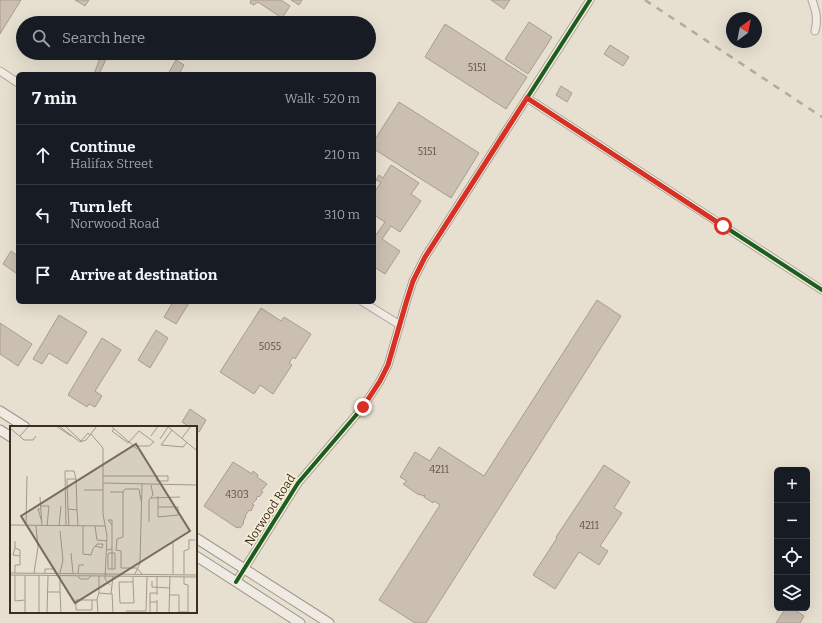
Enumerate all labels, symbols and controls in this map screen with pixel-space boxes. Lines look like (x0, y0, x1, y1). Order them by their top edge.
north arrow (726, 12, 762, 48)
search box (16, 16, 376, 60)
icon: search (30, 27, 52, 49)
text: Search here (62, 29, 145, 47)
house number: 5151 (468, 62, 486, 74)
text: 7 min (32, 88, 77, 109)
text: Walk · 520 m (284, 91, 360, 106)
text: Continue (70, 138, 136, 156)
icon: ahead (32, 144, 54, 166)
house number: 5151 (418, 146, 436, 158)
text: 210 m (324, 147, 360, 162)
text: Halifax Street (70, 156, 153, 171)
text: Turn left (70, 198, 132, 216)
icon: left (32, 204, 54, 226)
text: 310 m (324, 207, 360, 222)
text: Norwood Road (70, 216, 159, 231)
route start (714, 217, 732, 235)
icon: arrive (32, 264, 54, 286)
text: Arrive at destination (70, 266, 217, 284)
house number: 5055 (259, 341, 281, 353)
route end (354, 398, 372, 416)
inset map (10, 426, 197, 613)
house number: 4211 (429, 464, 449, 476)
map controls (774, 467, 810, 611)
button: + (774, 467, 810, 503)
street label: Norwood Road (242, 472, 298, 548)
house number: 4303 (225, 489, 249, 501)
button: − (774, 503, 810, 539)
house number: 4211 (579, 520, 599, 532)
button: locate (774, 539, 810, 575)
button: layers (774, 575, 810, 611)

